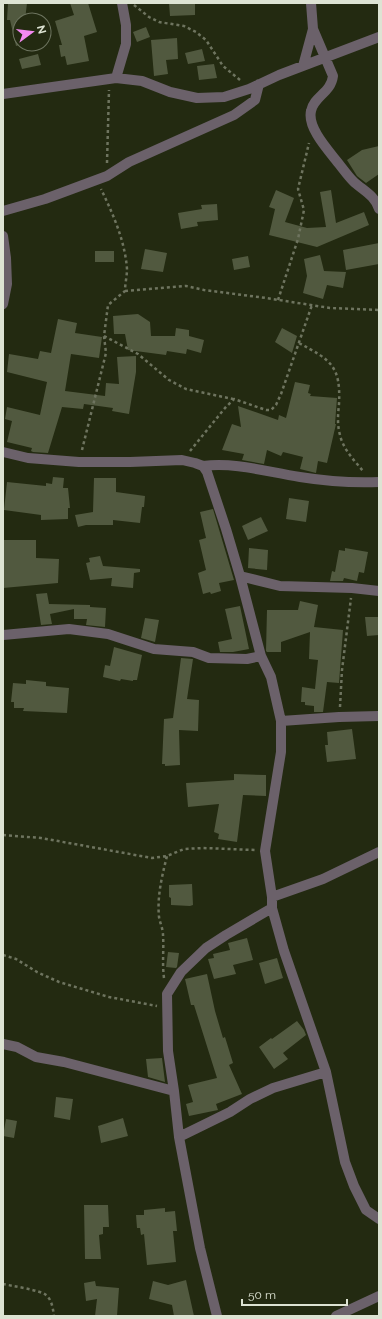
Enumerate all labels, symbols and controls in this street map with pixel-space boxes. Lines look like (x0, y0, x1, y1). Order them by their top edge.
north arrow (12, 12, 52, 52)
text: N (34, 24, 49, 35)
scale bar (242, 1281, 347, 1307)
text: 50 m (248, 1288, 276, 1302)

